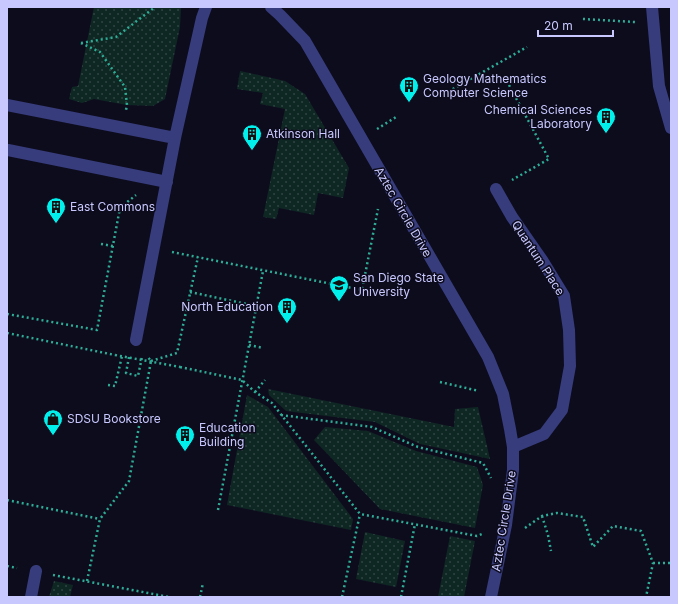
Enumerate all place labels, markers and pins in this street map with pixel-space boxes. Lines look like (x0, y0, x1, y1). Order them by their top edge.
place label: Geology Mathematics Computer Science (423, 71, 547, 100)
building icon: Geology Mathematics Computer Science (398, 75, 420, 103)
place label: Chemical Sciences Laboratory (484, 102, 592, 131)
building icon: Chemical Sciences Laboratory (595, 106, 617, 134)
building icon: Atkinson Hall (241, 123, 263, 151)
place label: Atkinson Hall (266, 126, 340, 141)
building icon: East Commons (45, 196, 67, 224)
place label: East Commons (70, 199, 155, 214)
place label: San Diego State University (353, 270, 444, 299)
school or university icon: San Diego State University (328, 274, 350, 302)
building icon: North Education (276, 296, 298, 324)
place label: North Education (181, 299, 273, 314)
shop icon: SDSU Bookstore (42, 408, 64, 436)
place label: SDSU Bookstore (67, 411, 161, 426)
place label: Education Building (199, 420, 255, 449)
building icon: Education Building (174, 424, 196, 452)

